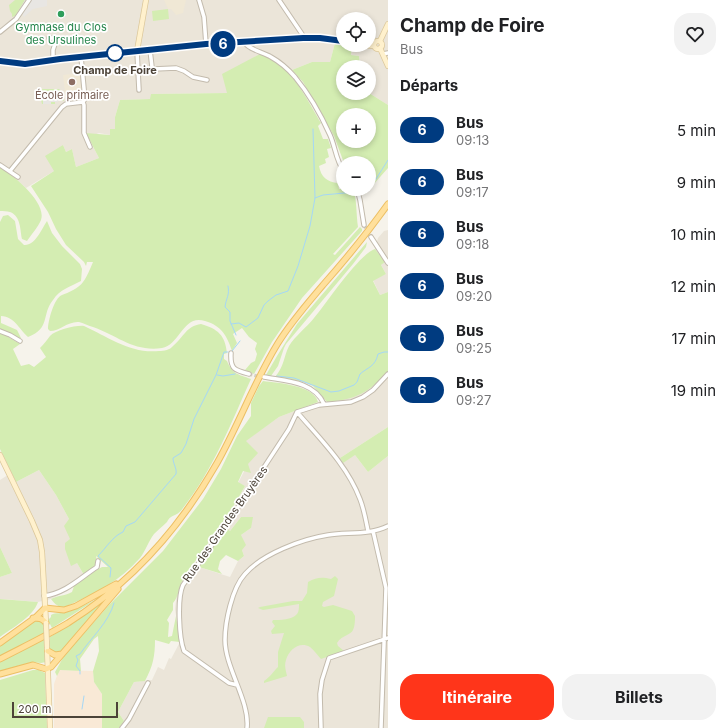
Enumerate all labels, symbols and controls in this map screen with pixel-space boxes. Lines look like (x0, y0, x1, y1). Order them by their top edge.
marker: Gymnase du Clos des Ursulines (56, 9, 66, 19)
map controls (336, 12, 376, 196)
button: locate (336, 12, 376, 52)
button: heart (674, 13, 716, 55)
text: Champ de Foire (400, 14, 545, 37)
place label: Gymnase du Clos des Ursulines (15, 20, 107, 47)
line badge: 6 (210, 31, 236, 57)
text: 6 (218, 35, 228, 52)
text: Bus (400, 41, 423, 57)
marker: Champ de Foire (106, 44, 124, 62)
button: layers (336, 60, 376, 100)
place label: Champ de Foire (73, 63, 157, 77)
text: Départs (400, 76, 458, 95)
marker: École primaire (67, 77, 77, 87)
place label: École primaire (35, 88, 109, 102)
button: + (336, 108, 376, 148)
text: Bus (456, 113, 484, 132)
text: 6 (417, 121, 427, 138)
text: 5 min (677, 121, 716, 140)
text: 09:13 (456, 132, 489, 148)
button: − (336, 156, 376, 196)
text: Bus (456, 165, 484, 184)
text: 6 (417, 173, 427, 190)
text: 9 min (677, 173, 716, 192)
text: 09:17 (456, 184, 489, 200)
text: Bus (456, 217, 484, 236)
text: 6 (417, 225, 427, 242)
text: 10 min (671, 225, 716, 244)
text: 09:18 (456, 236, 489, 252)
text: Bus (456, 269, 484, 288)
text: 6 (417, 277, 427, 294)
text: 12 min (671, 277, 716, 296)
text: 09:20 (456, 288, 492, 304)
text: Bus (456, 321, 484, 340)
text: 6 (417, 329, 427, 346)
text: 17 min (672, 329, 716, 348)
text: 09:25 (456, 340, 492, 356)
text: Bus (456, 373, 484, 392)
text: 6 (417, 381, 427, 398)
text: 19 min (671, 381, 716, 400)
text: 09:27 (456, 392, 491, 408)
street label: Rue des Grandes Bruyères (180, 463, 271, 585)
button: Itinéraire (400, 674, 554, 720)
button: Billets (562, 674, 716, 720)
scale bar (12, 700, 118, 719)
text: 200 m (18, 702, 51, 716)

